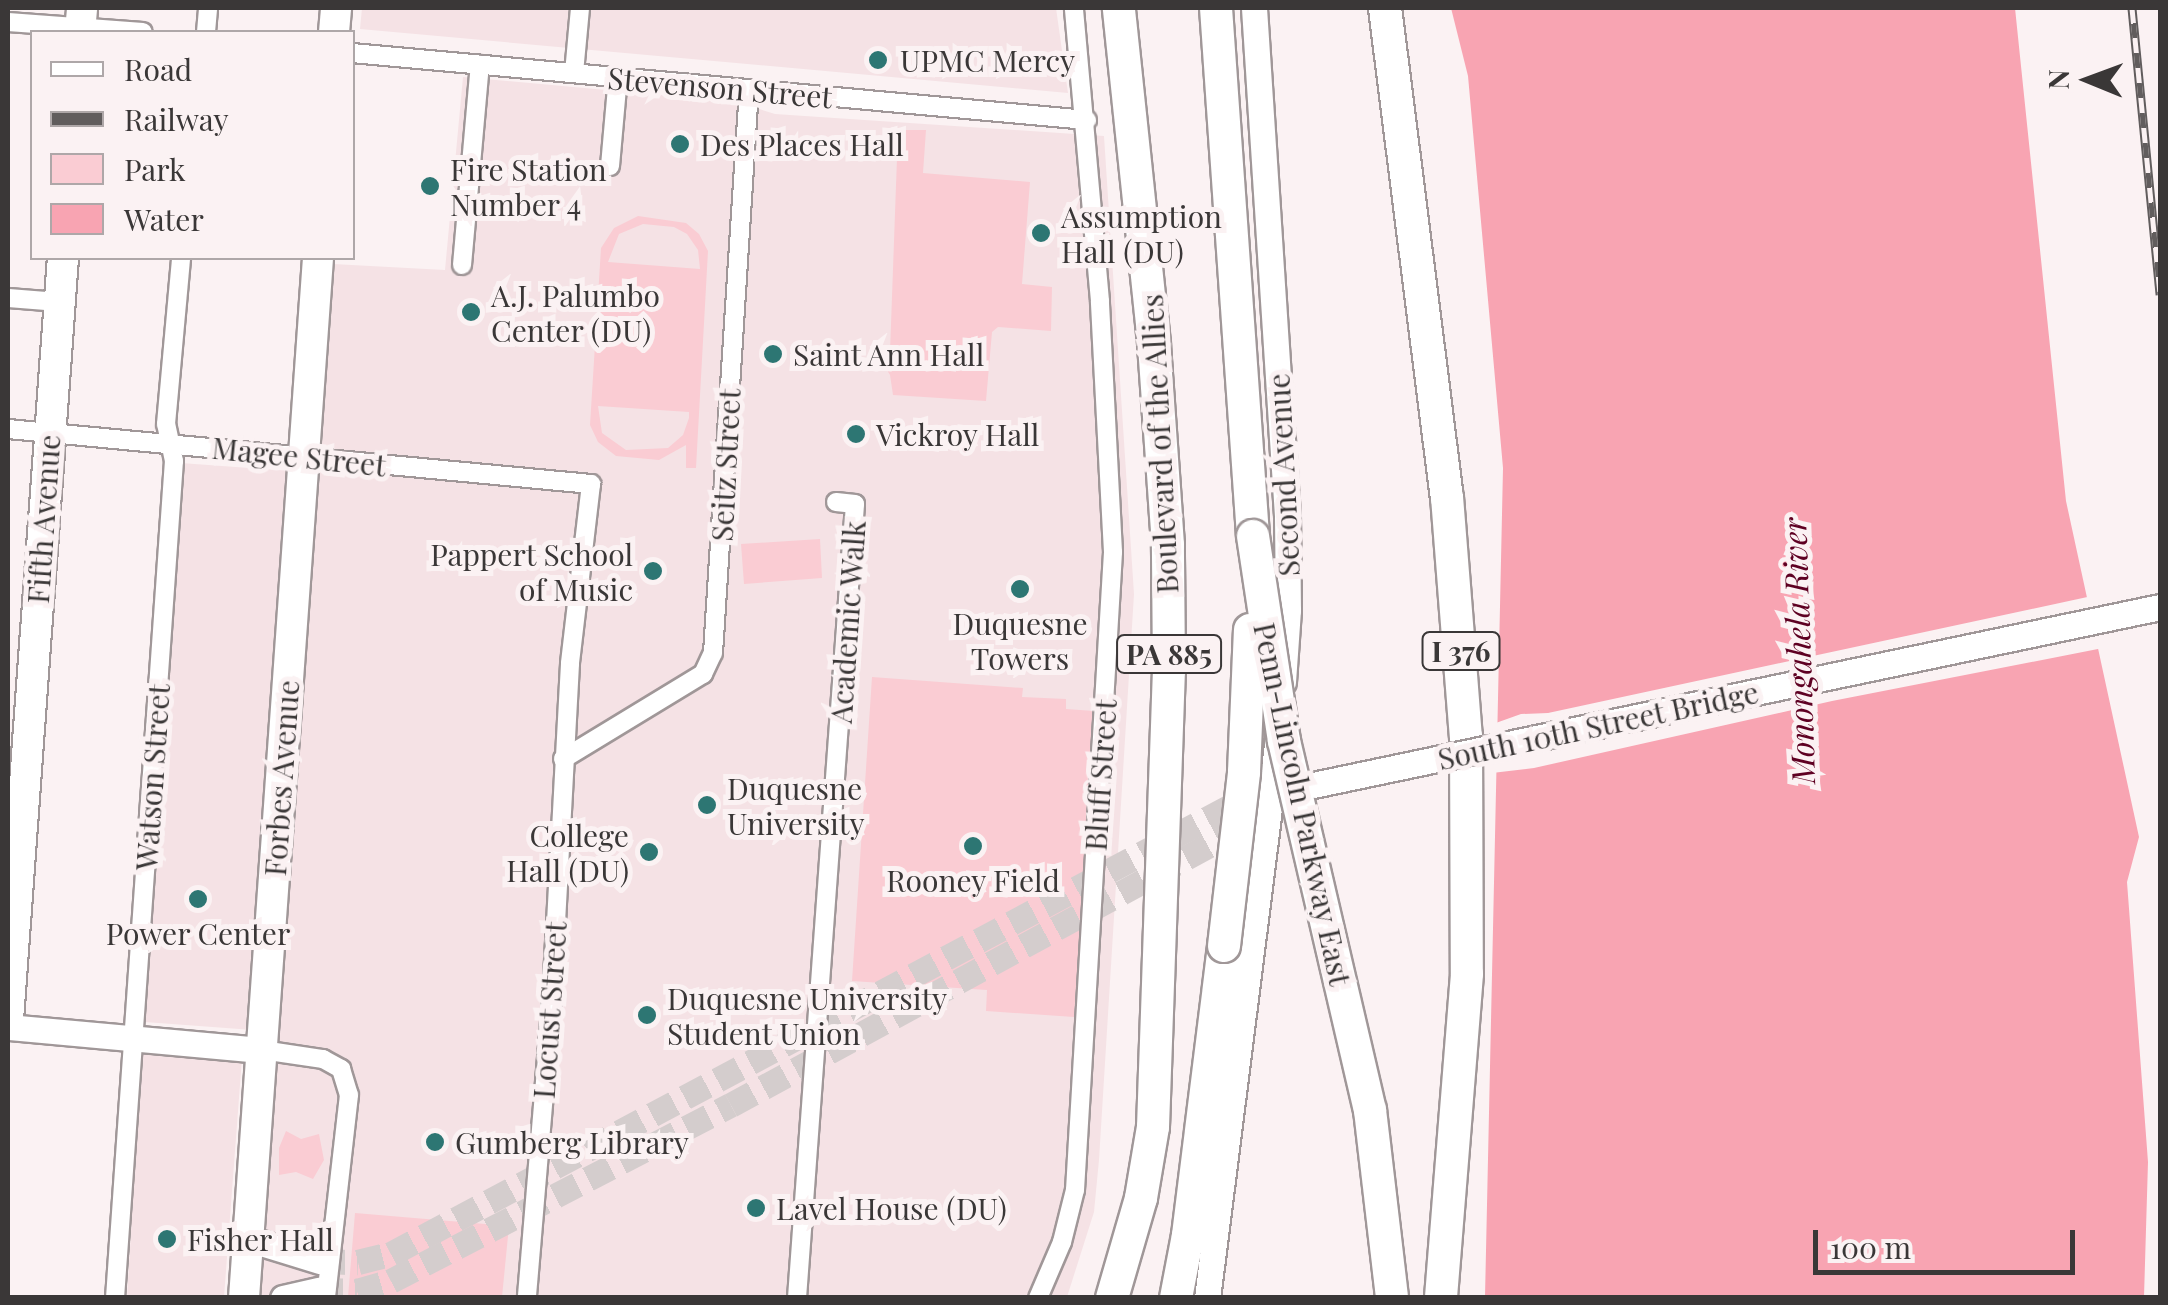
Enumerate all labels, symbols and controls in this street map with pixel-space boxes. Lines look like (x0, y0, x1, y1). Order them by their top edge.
legend (30, 30, 355, 260)
north arrow (2038, 30, 2138, 130)
place label: UPMC Mercy (900, 42, 1075, 78)
marker: UPMC Mercy (865, 47, 891, 73)
text: Road (124, 49, 192, 89)
street label: Stevenson Street (606, 59, 834, 115)
text: N (2039, 69, 2076, 90)
text: Railway (124, 99, 229, 139)
place label: Des Places Hall (700, 126, 904, 162)
marker: Des Places Hall (669, 133, 691, 155)
text: Park (124, 149, 186, 189)
place label: Fire Station Number 4 (450, 151, 607, 222)
marker: Fire Station Number 4 (419, 175, 441, 197)
place label: Assumption Hall (DU) (1061, 198, 1222, 268)
text: Water (124, 199, 204, 239)
marker: Assumption Hall (DU) (1030, 222, 1052, 244)
place label: A.J. Palumbo Center (DU) (491, 277, 660, 348)
street label: Boulevard of the Allies (1133, 293, 1185, 595)
marker: A.J. Palumbo Center (DU) (460, 301, 482, 323)
place label: Saint Ann Hall (793, 336, 986, 372)
marker: Saint Ann Hall (762, 343, 784, 365)
street label: Second Avenue (1260, 372, 1306, 578)
street label: Seitz Street (703, 388, 747, 542)
place label: Vickroy Hall (876, 416, 1040, 452)
marker: Vickroy Hall (845, 423, 867, 445)
street label: Magee Street (210, 429, 388, 483)
street label: Fifth Avenue (19, 433, 67, 605)
water label: Monongahela River (1774, 517, 1822, 785)
street label: Academic Walk (822, 519, 872, 725)
place label: Pappert School of Music (430, 536, 633, 606)
marker: Pappert School of Music (642, 560, 664, 582)
marker: Duquesne Towers (1009, 578, 1031, 600)
place label: Duquesne Towers (952, 605, 1088, 676)
street label: Penn-Lincoln Parkway East (1247, 619, 1359, 989)
road number: I 376 (1421, 628, 1501, 674)
road number: PA 885 (1114, 631, 1224, 677)
street label: South 10th Street Bridge (1434, 673, 1762, 777)
street label: Forbes Avenue (256, 678, 306, 878)
street label: Watson Street (128, 682, 176, 872)
street label: Bluff Street (1077, 698, 1123, 852)
place label: Duquesne University (727, 770, 865, 840)
marker: Duquesne University (696, 794, 718, 816)
place label: College Hall (DU) (506, 817, 629, 888)
marker: Rooney Field (962, 835, 984, 857)
marker: College Hall (DU) (638, 841, 660, 863)
place label: Rooney Field (886, 862, 1060, 898)
marker: Power Center (187, 888, 209, 910)
place label: Power Center (105, 915, 291, 951)
street label: Locust Street (525, 920, 573, 1100)
place label: Duquesne University Student Union (667, 980, 947, 1050)
marker: Duquesne University Student Union (636, 1004, 658, 1026)
place label: Gumberg Library (455, 1124, 689, 1160)
marker: Gumberg Library (424, 1131, 446, 1153)
place label: Lavel House (DU) (776, 1190, 1007, 1226)
marker: Lavel House (DU) (745, 1197, 767, 1219)
scale bar (1818, 1210, 2080, 1272)
place label: Fisher Hall (187, 1221, 335, 1257)
text: 100 m (1830, 1227, 1911, 1267)
marker: Fisher Hall (156, 1228, 178, 1250)

